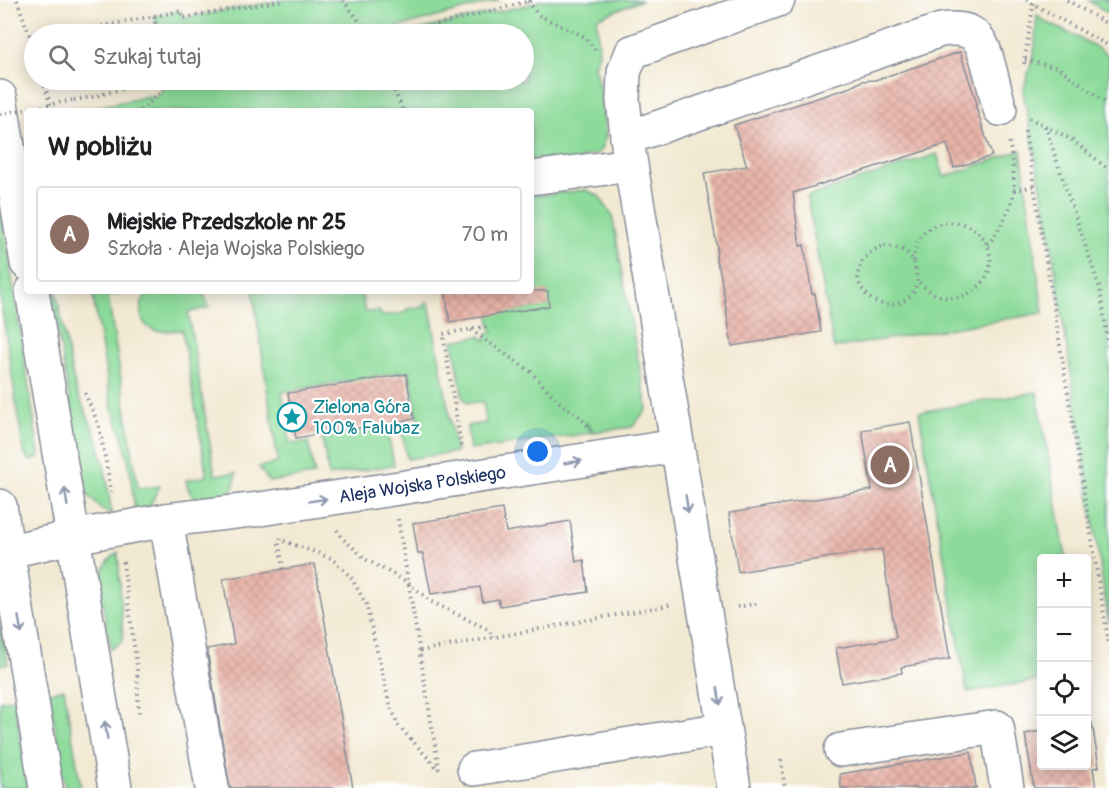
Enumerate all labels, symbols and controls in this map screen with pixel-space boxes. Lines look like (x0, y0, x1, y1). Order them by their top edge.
search box (24, 24, 534, 90)
icon: search (45, 41, 78, 74)
text: Szukaj tutaj (93, 43, 202, 71)
text: W pobliżu (48, 131, 152, 163)
text: Miejskie Przedszkole nr 25 (107, 208, 346, 236)
text: A (63, 222, 76, 247)
text: 70 m (462, 222, 508, 247)
text: Szkoła · Aleja Wojska Polskiego (107, 236, 365, 261)
place label: Zielona Góra 100% Falubaz (313, 396, 420, 440)
place icon: Zielona Góra 100% Falubaz (276, 401, 308, 433)
your location (523, 437, 552, 466)
pin: A (870, 442, 910, 488)
one-way arrow (562, 456, 582, 467)
street label: Aleja Wojska Polskiego (337, 461, 508, 509)
one-way arrow (61, 487, 72, 507)
one-way arrow (682, 494, 693, 513)
one-way arrow (307, 495, 327, 506)
map controls (1037, 554, 1091, 770)
button: + (1037, 554, 1091, 608)
button: − (1037, 608, 1091, 662)
one-way arrow (14, 615, 25, 635)
button: locate (1037, 662, 1091, 716)
one-way arrow (714, 686, 725, 706)
button: layers (1037, 716, 1091, 770)
one-way arrow (100, 721, 111, 741)

